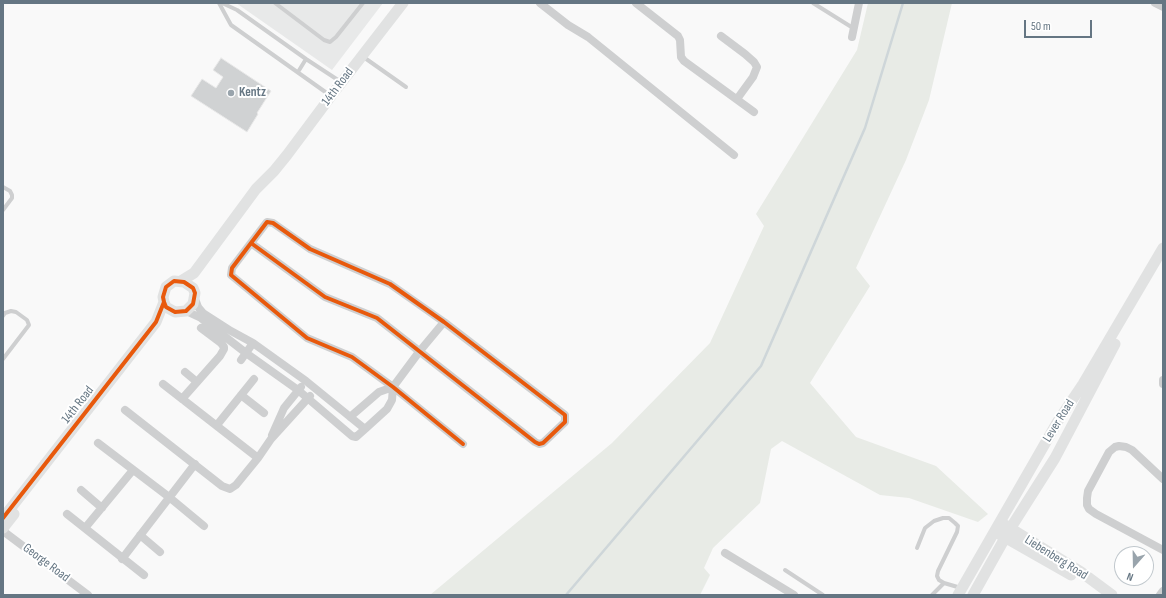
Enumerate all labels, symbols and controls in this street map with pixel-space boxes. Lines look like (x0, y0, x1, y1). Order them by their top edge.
scale bar (1026, 12, 1094, 38)
text: 50 m (1031, 19, 1051, 34)
street label: 14th Road (319, 65, 357, 109)
place label: Kentz (239, 85, 266, 101)
marker: Kentz (226, 88, 236, 98)
street label: 14th Road (59, 383, 97, 427)
street label: Lever Road (1040, 397, 1078, 445)
street label: Liebenberg Road (1022, 532, 1090, 584)
street label: George Road (20, 540, 72, 586)
north arrow (1114, 546, 1154, 586)
text: N (1125, 570, 1135, 584)

